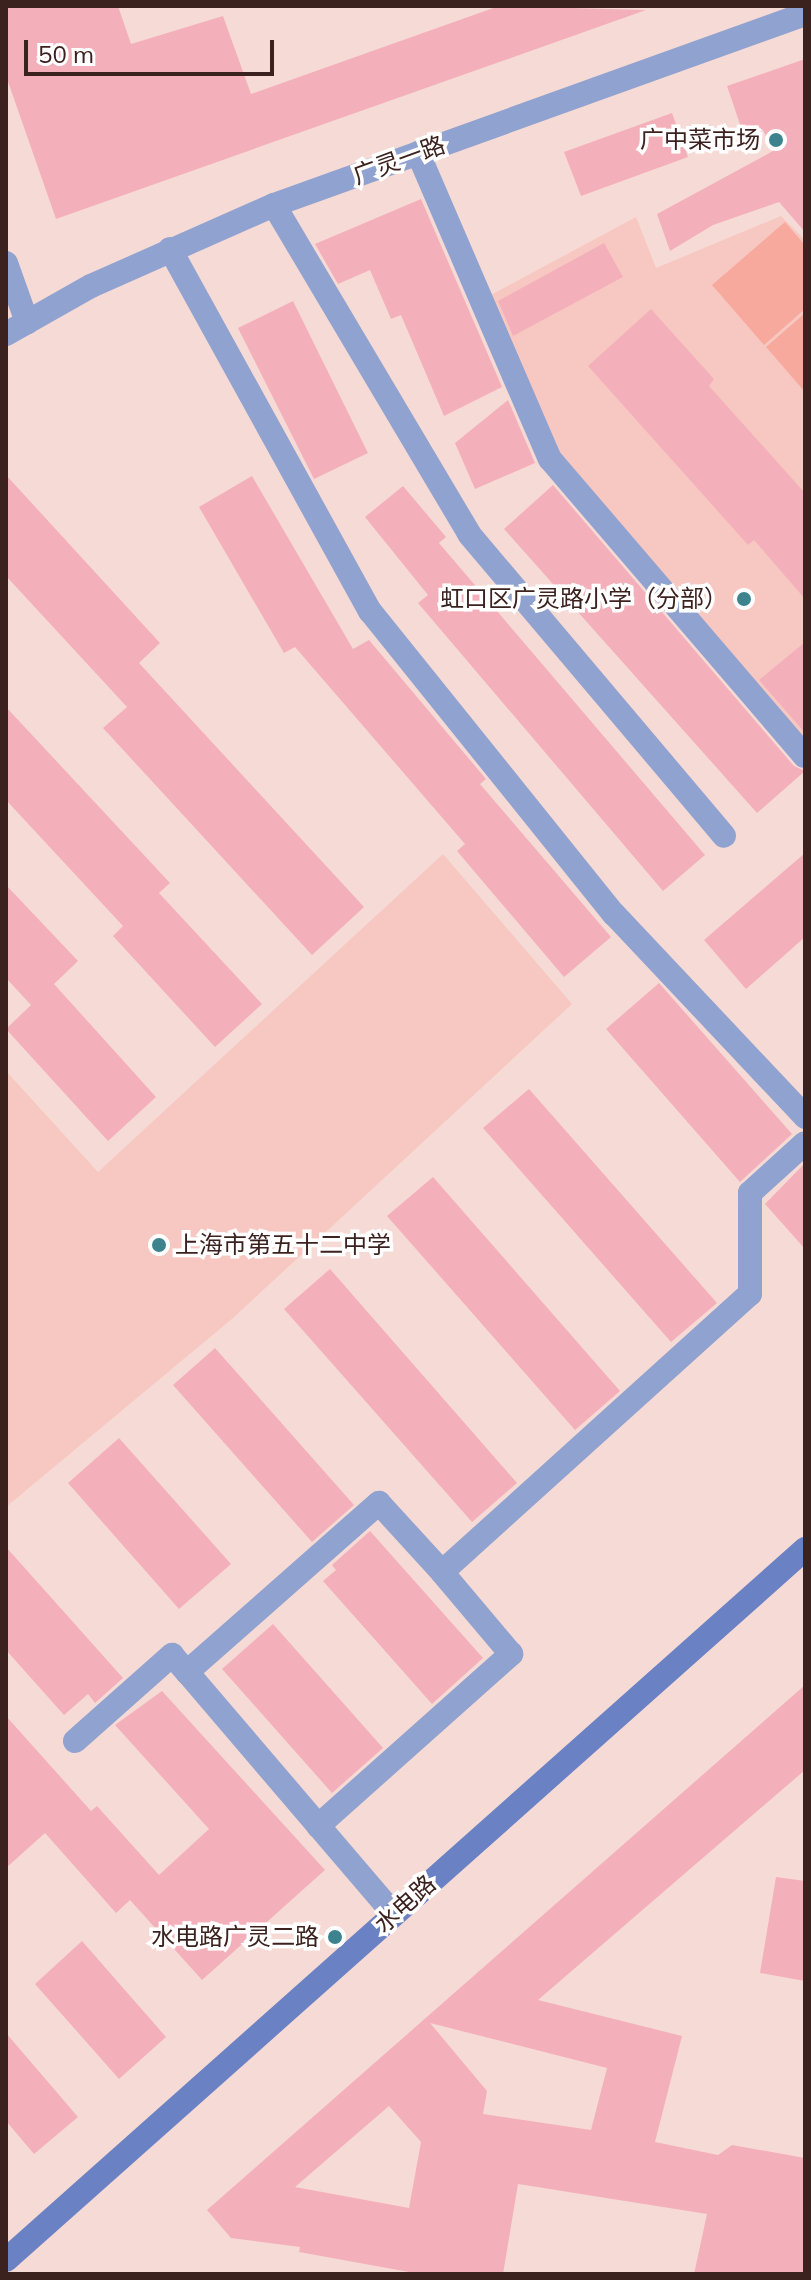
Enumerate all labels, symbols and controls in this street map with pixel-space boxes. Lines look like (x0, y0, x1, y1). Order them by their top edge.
scale bar (28, 24, 278, 74)
text: 50 m (38, 39, 94, 69)
place label: 广中菜市场 (640, 126, 760, 154)
street label: 广灵一路 (349, 130, 449, 190)
marker: 广中菜市场 (767, 131, 785, 149)
place label: 虹口区广灵路小学（分部） (440, 585, 728, 613)
marker: 虹口区广灵路小学（分部） (735, 590, 753, 608)
place label: 上海市第五十二中学 (175, 1231, 391, 1259)
marker: 上海市第五十二中学 (150, 1236, 168, 1254)
street label: 水电路 (369, 1869, 441, 1939)
place label: 水电路广灵二路 (151, 1923, 319, 1951)
marker: 水电路广灵二路 (326, 1928, 344, 1946)

